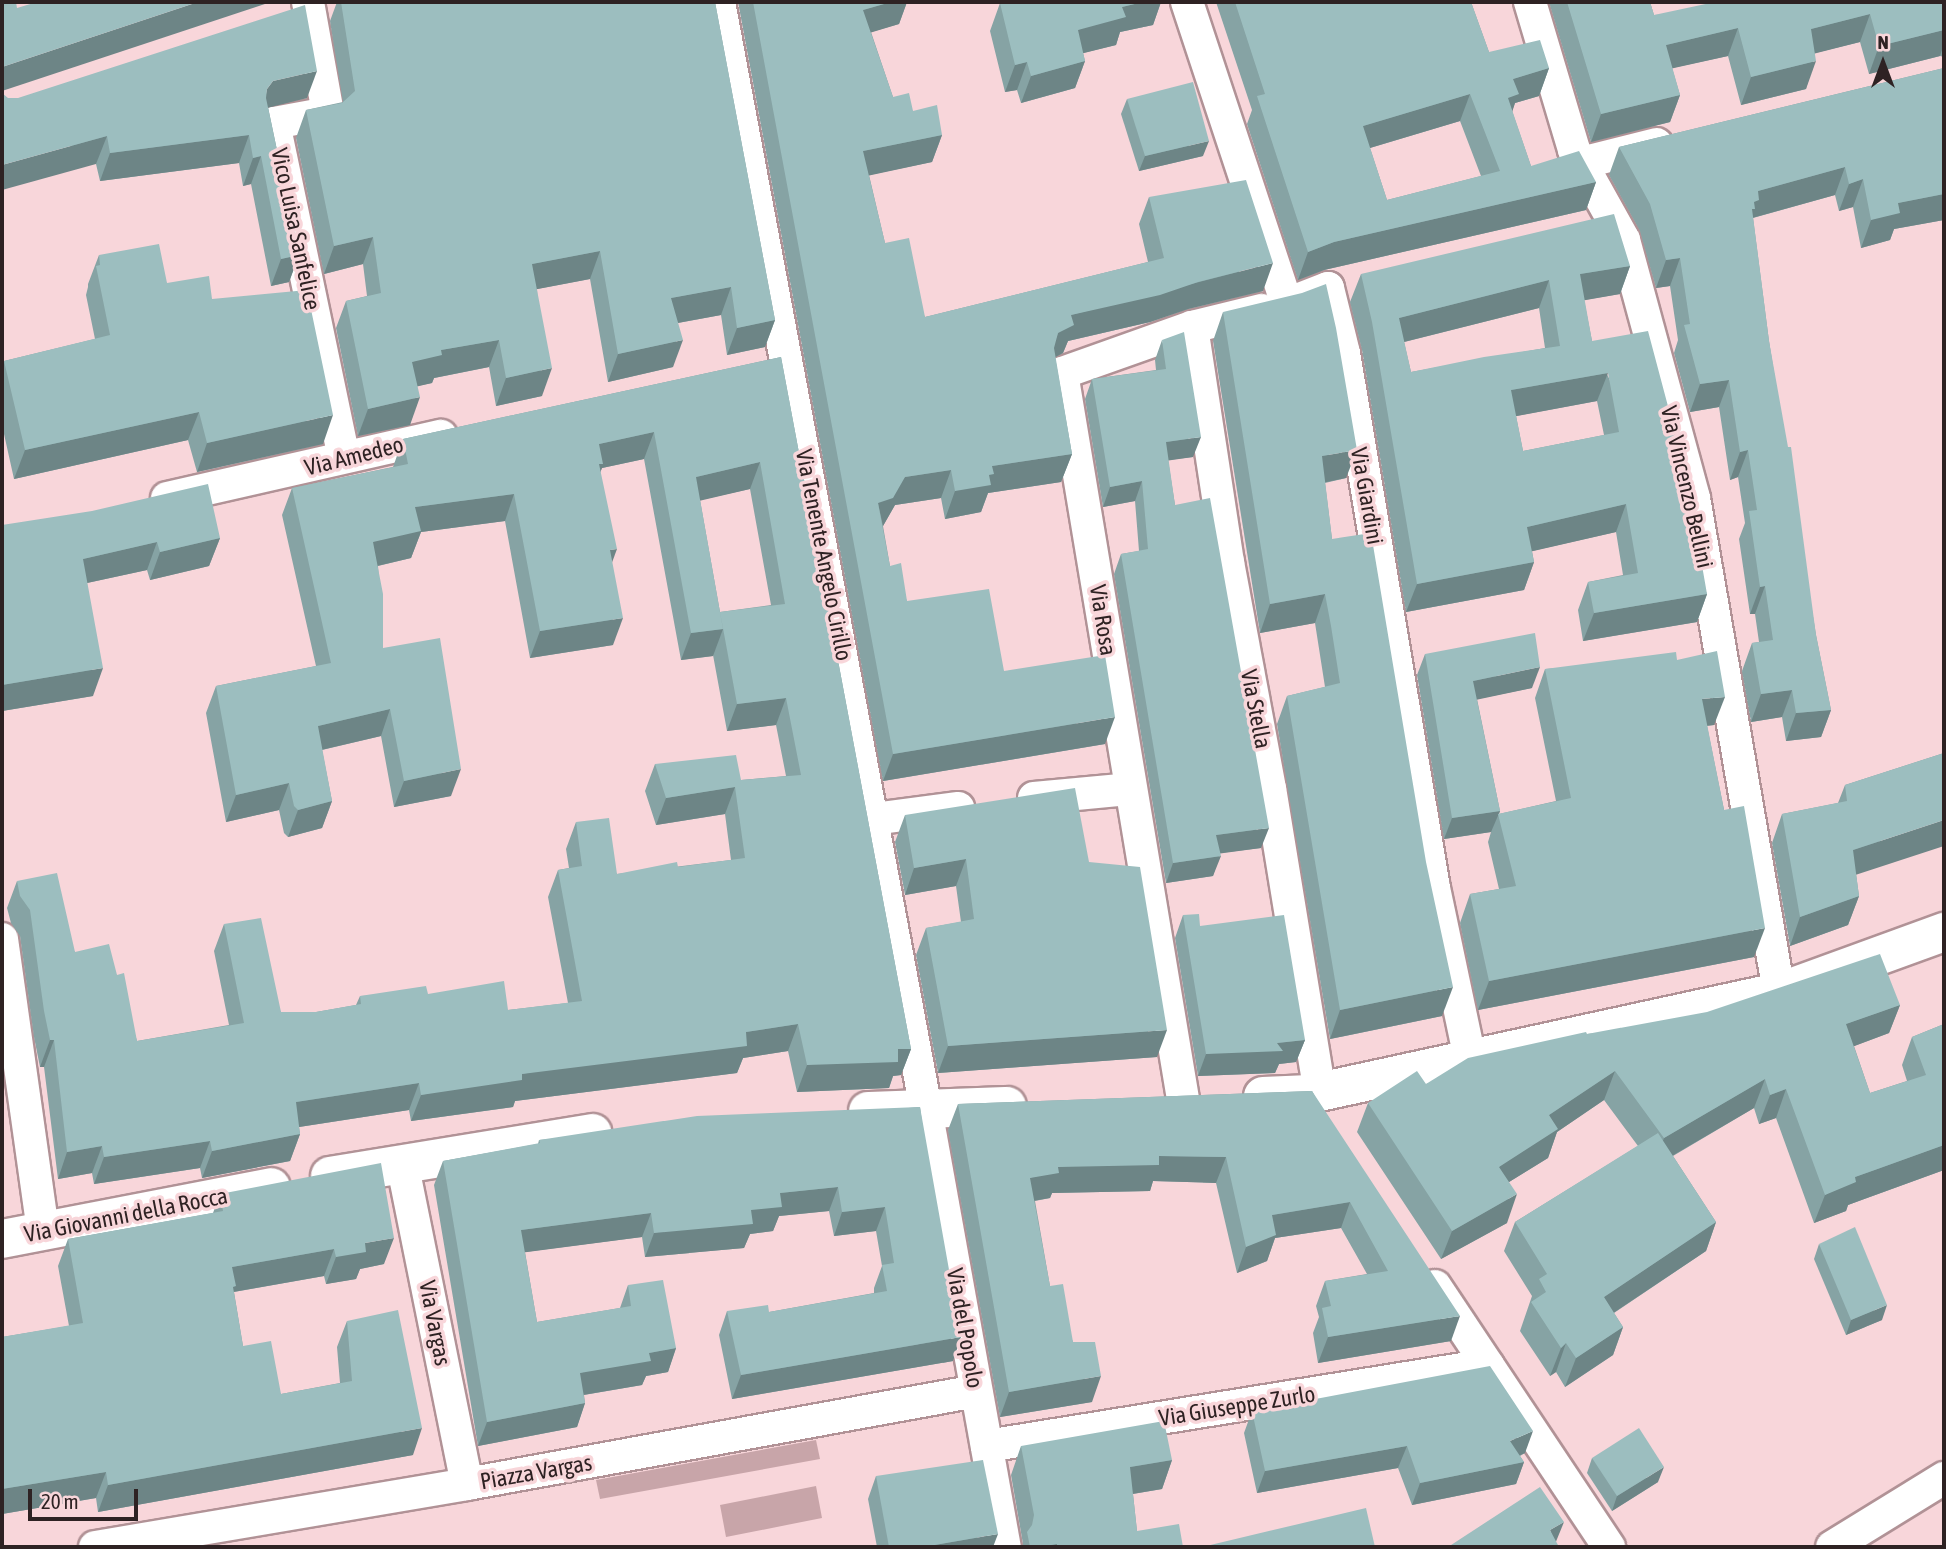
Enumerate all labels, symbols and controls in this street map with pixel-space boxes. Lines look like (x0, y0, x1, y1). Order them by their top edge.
north arrow (1848, 28, 1918, 98)
text: N (1877, 31, 1889, 53)
street label: Vico Luisa Sanfelice (265, 145, 327, 313)
street label: Via Vincenzo Bellini (1655, 403, 1719, 571)
street label: Via Amedeo (302, 430, 406, 482)
street label: Via Giardini (1345, 445, 1389, 547)
street label: Via Tenente Angelo Cirillo (790, 447, 858, 663)
street label: Via Rosa (1084, 583, 1122, 657)
street label: Via Stella (1235, 667, 1277, 751)
street label: Via Giovanni della Rocca (22, 1182, 230, 1248)
street label: Via del Popolo (941, 1266, 989, 1390)
street label: Via Vargas (413, 1278, 457, 1368)
street label: Via Giuseppe Zurlo (1157, 1380, 1317, 1432)
street label: Piazza Vargas (478, 1449, 594, 1495)
scale bar (32, 1476, 142, 1520)
text: 20 m (41, 1489, 79, 1513)

